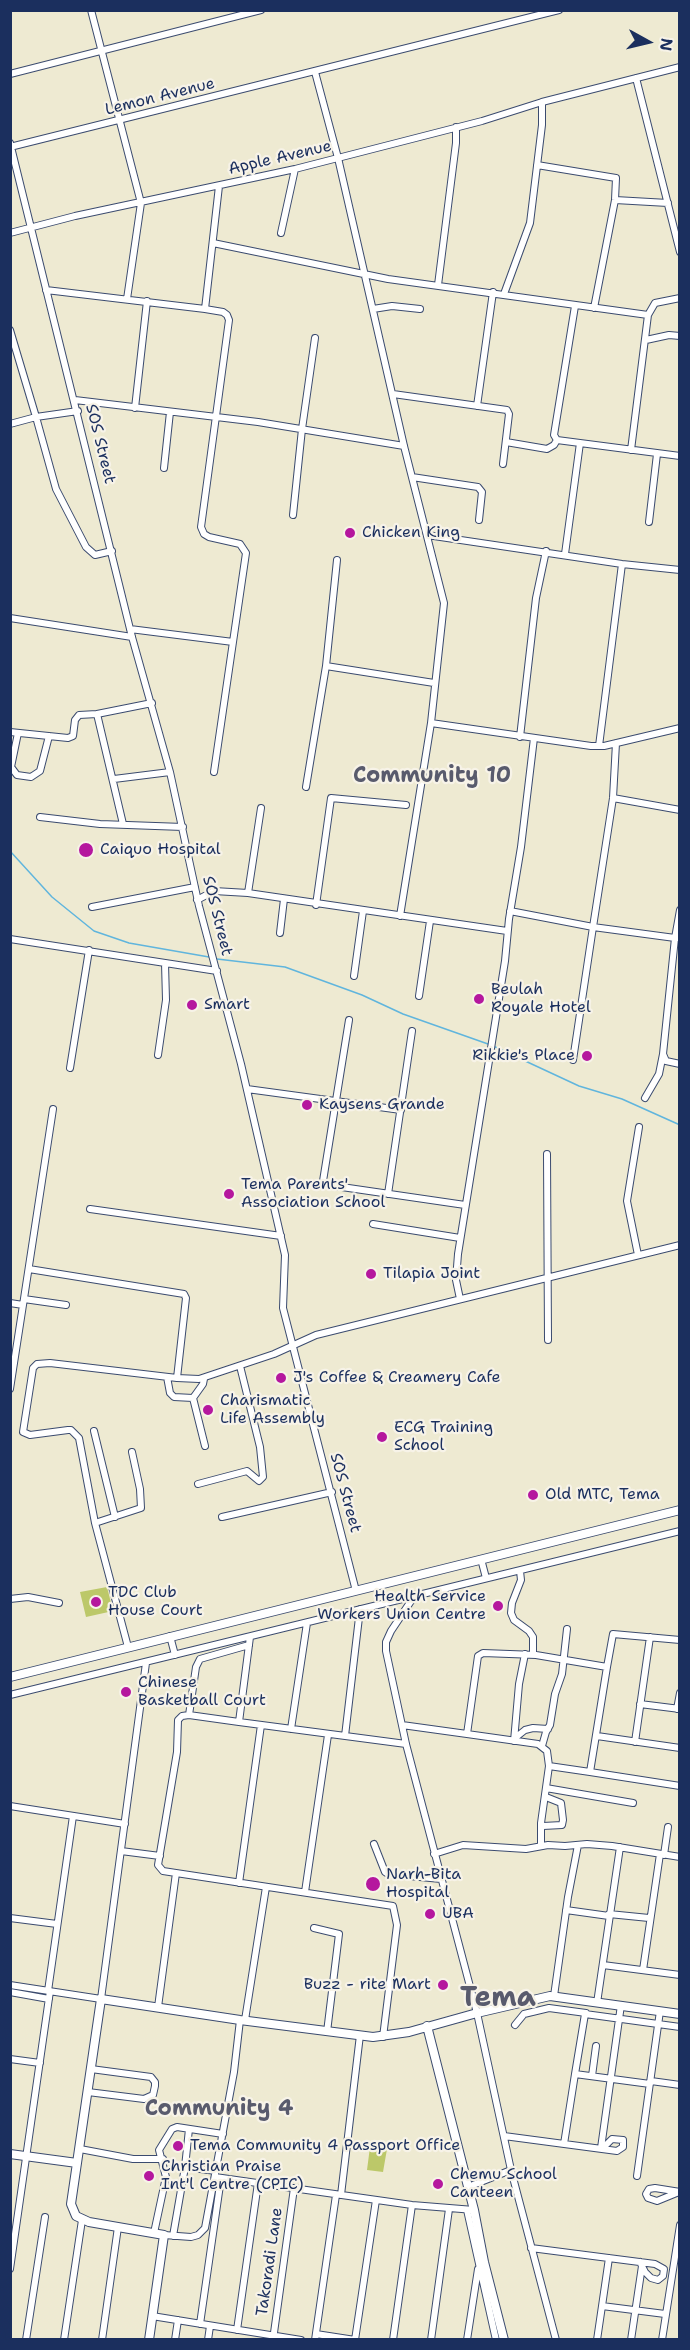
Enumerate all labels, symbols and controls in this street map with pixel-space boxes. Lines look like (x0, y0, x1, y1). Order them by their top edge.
north arrow (618, 12, 678, 72)
text: N (655, 37, 678, 52)
street label: Lemon Avenue (103, 74, 217, 120)
street label: Apple Avenue (227, 137, 333, 179)
street label: SOS Street (81, 402, 119, 486)
place label: Chicken King (362, 523, 460, 543)
marker: Chicken King (343, 526, 357, 540)
district label: Community 10 (353, 763, 511, 789)
place label: Caiquo Hospital (100, 840, 221, 860)
marker: Caiquo Hospital (77, 841, 95, 859)
street label: SOS Street (198, 874, 236, 958)
place label: Beulah Royale Hotel (491, 980, 591, 1018)
marker: Beulah Royale Hotel (472, 992, 486, 1006)
place label: Smart (204, 995, 250, 1015)
marker: Smart (185, 998, 199, 1012)
place label: Rikkie's Place (472, 1046, 575, 1066)
marker: Rikkie's Place (580, 1049, 594, 1063)
place label: Kaysens Grande (319, 1095, 445, 1115)
marker: Kaysens Grande (300, 1098, 314, 1112)
place label: Tema Parents' Association School (241, 1175, 385, 1213)
marker: Tema Parents' Association School (222, 1187, 236, 1201)
place label: Tilapia Joint (383, 1264, 480, 1284)
marker: Tilapia Joint (364, 1267, 378, 1281)
place label: J's Coffee & Creamery Cafe (293, 1368, 501, 1388)
marker: J's Coffee & Creamery Cafe (274, 1371, 288, 1385)
place label: Charismatic Life Assembly (220, 1391, 325, 1429)
marker: Charismatic Life Assembly (201, 1403, 215, 1417)
place label: ECG Training School (394, 1418, 493, 1456)
marker: ECG Training School (375, 1430, 389, 1444)
street label: SOS Street (325, 1451, 365, 1535)
place label: Old MTC, Tema (545, 1485, 660, 1505)
marker: Old MTC, Tema (526, 1488, 540, 1502)
place label: TDC Club House Court (108, 1583, 203, 1621)
place label: Health Service Workers Union Centre (317, 1587, 486, 1625)
marker: TDC Club House Court (89, 1595, 103, 1609)
marker: Health Service Workers Union Centre (491, 1599, 505, 1613)
place label: Chinese Basketball Court (138, 1673, 266, 1711)
marker: Chinese Basketball Court (119, 1685, 133, 1699)
place label: Narh-Bita Hospital (386, 1865, 461, 1903)
marker: Narh-Bita Hospital (364, 1875, 382, 1893)
place label: UBA (442, 1904, 474, 1924)
marker: UBA (423, 1907, 437, 1921)
place label: Buzz - rite Mart (304, 1975, 431, 1995)
marker: Buzz - rite Mart (436, 1978, 450, 1992)
district label: Tema (460, 1982, 536, 2016)
district label: Community 4 (145, 2096, 293, 2122)
place label: Tema Community 4 Passport Office (190, 2136, 460, 2156)
marker: Tema Community 4 Passport Office (171, 2139, 185, 2153)
place label: Christian Praise Int'l Centre (CPIC) (161, 2157, 304, 2195)
place label: Chemu School Canteen (450, 2165, 557, 2203)
marker: Christian Praise Int'l Centre (CPIC) (142, 2169, 156, 2183)
marker: Chemu School Canteen (431, 2177, 445, 2191)
street label: Takoradi Lane (253, 2206, 287, 2318)

